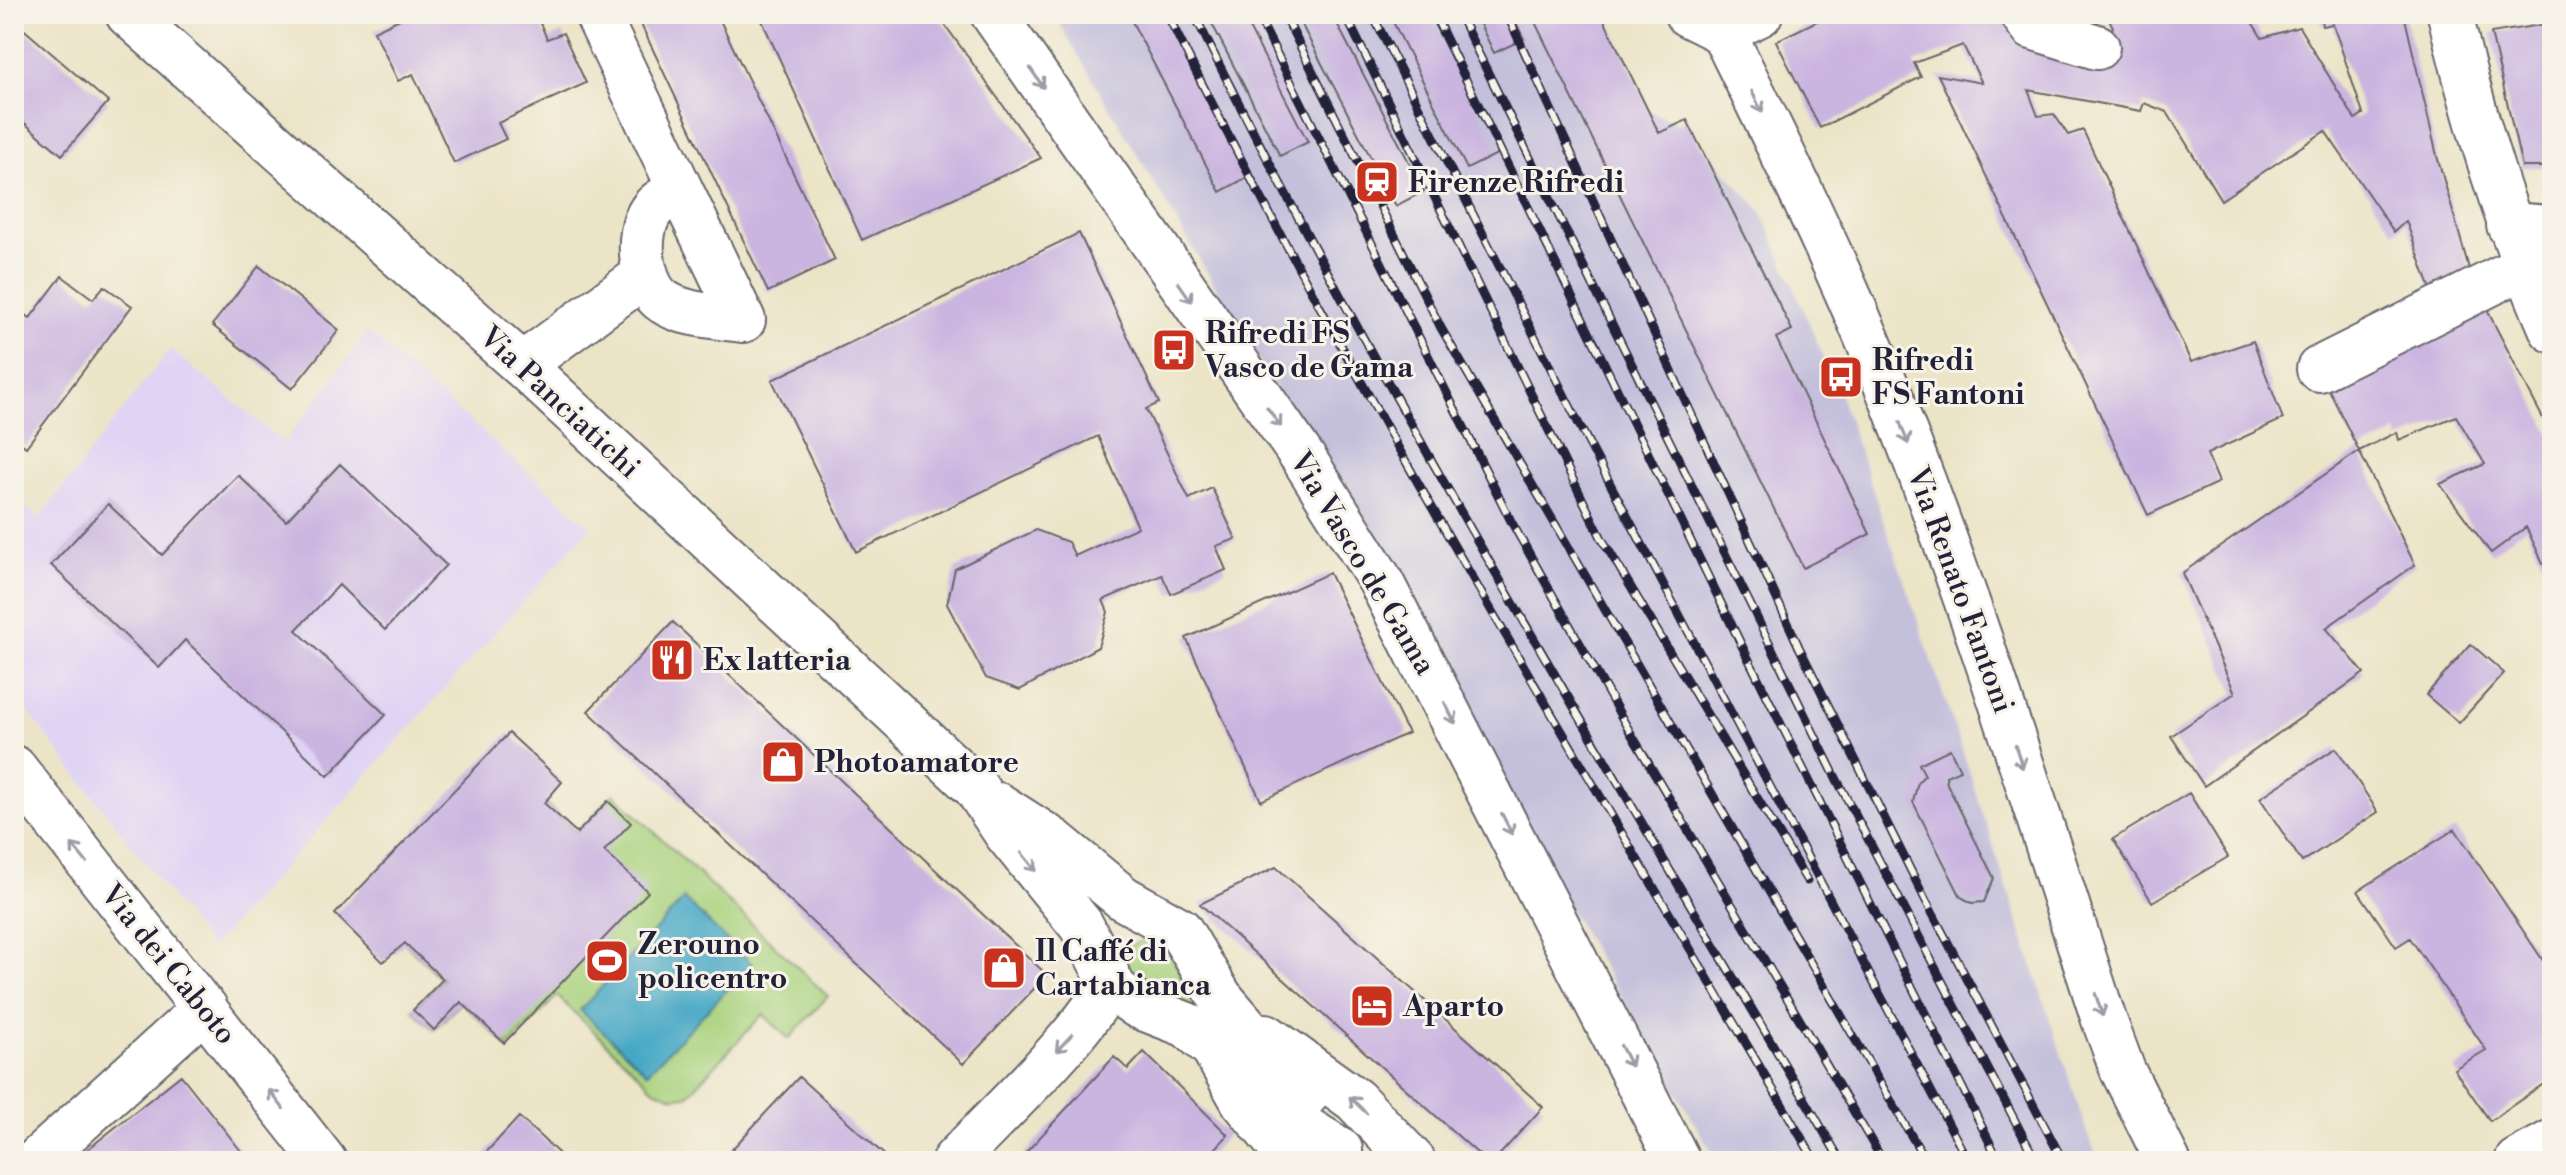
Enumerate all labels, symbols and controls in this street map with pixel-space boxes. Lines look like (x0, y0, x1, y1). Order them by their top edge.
one-way arrow (1029, 67, 1045, 89)
one-way arrow (1750, 89, 1766, 113)
station icon: Firenze Rifredi (1353, 158, 1401, 206)
place label: Firenze Rifredi (1408, 164, 1625, 202)
one-way arrow (1176, 281, 1193, 302)
place label: Rifredi FS Vasco de Gama (1204, 315, 1414, 387)
street label: Via Panciatichi (470, 318, 648, 487)
bus stop icon: Rifredi FS Vasco de Gama (1150, 326, 1198, 374)
place label: Rifredi FS Fantoni (1872, 342, 2025, 414)
bus stop icon: Rifredi FS Fantoni (1817, 353, 1865, 401)
one-way arrow (1266, 406, 1282, 428)
one-way arrow (1898, 420, 1912, 445)
street label: Via Vasco de Gama (1280, 444, 1444, 683)
street label: Via Renato Fantoni (1898, 461, 2022, 719)
restaurant icon: Ex latteria (648, 636, 696, 684)
place label: Ex latteria (703, 642, 852, 680)
one-way arrow (1442, 700, 1458, 724)
shop icon: Photoamatore (759, 738, 807, 786)
place label: Photoamatore (814, 744, 1019, 782)
one-way arrow (2013, 745, 2028, 770)
one-way arrow (1500, 812, 1515, 836)
one-way arrow (70, 843, 88, 863)
one-way arrow (1020, 851, 1038, 872)
street label: Via dei Caboto (91, 876, 245, 1053)
place label: Zerouno policentro (638, 926, 788, 998)
place label: Il Caffé di Cartabianca (1035, 933, 1212, 1005)
sports icon: Zerouno policentro (583, 937, 631, 985)
shop icon: Il Caffé di Cartabianca (980, 944, 1028, 992)
hotel icon: Aparto (1348, 982, 1396, 1030)
place label: Aparto (1402, 988, 1504, 1026)
one-way arrow (2092, 991, 2107, 1017)
one-way arrow (1056, 1032, 1074, 1052)
one-way arrow (1619, 1043, 1634, 1067)
one-way arrow (268, 1089, 285, 1110)
one-way arrow (1349, 1096, 1369, 1115)

